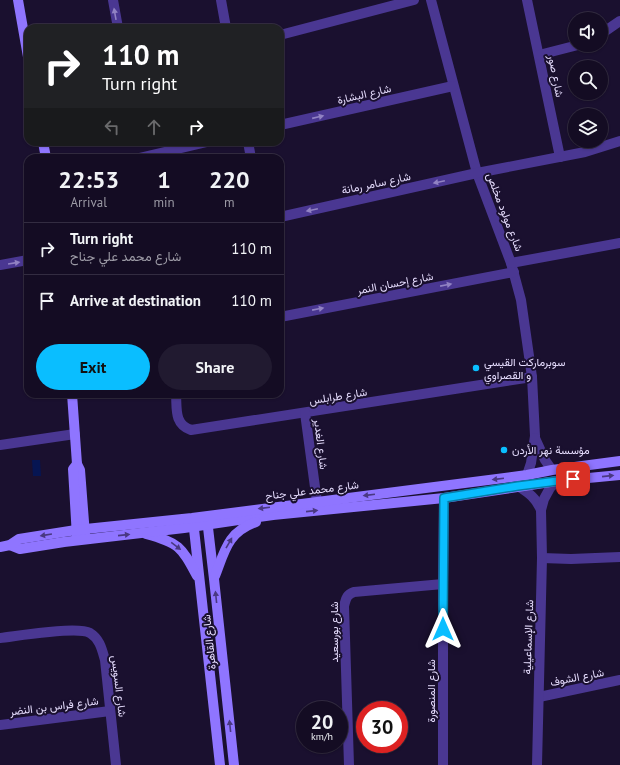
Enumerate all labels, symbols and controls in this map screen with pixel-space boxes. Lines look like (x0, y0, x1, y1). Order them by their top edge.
one-way arrow (112, 8, 118, 20)
map controls (568, 12, 608, 148)
button: sound (568, 12, 608, 52)
text: 110 m (102, 36, 179, 73)
icon: right (36, 40, 88, 92)
street label: شارع صور (544, 53, 567, 99)
button: search (568, 60, 608, 100)
text: Turn right (102, 72, 177, 95)
street label: شارع البشارة (336, 81, 393, 108)
button: layers (568, 108, 608, 148)
one-way arrow (312, 113, 324, 119)
icon: left (101, 116, 123, 138)
icon: ahead (143, 116, 165, 138)
icon: right (185, 116, 207, 138)
text: 22:53 (58, 164, 119, 195)
text: 1 (157, 164, 171, 195)
text: 220 (209, 164, 250, 195)
street label: شارع سامر رمانة (340, 169, 412, 198)
street label: شارع مولود مخلص (483, 171, 527, 254)
one-way arrow (433, 179, 445, 185)
text: Arrival (71, 194, 107, 211)
text: min (153, 194, 175, 211)
text: m (224, 194, 235, 211)
one-way arrow (306, 207, 318, 213)
text: Turn right (70, 229, 133, 248)
icon: right (36, 238, 58, 260)
text: 110 m (231, 239, 272, 258)
text: شارع محمد علي جناح (70, 248, 181, 265)
one-way arrow (8, 260, 20, 266)
street label: شارع إحسان النمر (355, 269, 435, 298)
one-way arrow (440, 282, 452, 288)
icon: arrive (36, 290, 58, 312)
text: Arrive at destination (70, 291, 201, 310)
text: 110 m (231, 291, 272, 310)
one-way arrow (312, 306, 324, 312)
button: Exit (36, 344, 150, 390)
button: Share (158, 344, 272, 390)
place label: سوبرماركت القيسي و القصراوي (484, 355, 566, 385)
marker: سوبرماركت القيسي و القصراوي (471, 363, 481, 373)
street label: شارع طرابلس (308, 384, 369, 408)
street label: شارع الغدير (310, 417, 331, 471)
place label: مؤسسة نهر الأردن (512, 443, 590, 457)
marker: مؤسسة نهر الأردن (499, 445, 509, 455)
pin (556, 462, 590, 496)
icon: arrive (562, 468, 584, 490)
one-way arrow (602, 472, 614, 479)
one-way arrow (492, 476, 504, 482)
street label: شارع محمد علي جناح (264, 477, 360, 506)
one-way arrow (363, 492, 375, 498)
one-way arrow (258, 505, 270, 511)
one-way arrow (306, 508, 318, 515)
one-way arrow (118, 531, 130, 538)
one-way arrow (40, 532, 52, 538)
one-way arrow (225, 537, 232, 549)
one-way arrow (171, 542, 182, 550)
one-way arrow (213, 591, 220, 603)
street label: شارع الإسماعيلية (520, 599, 537, 675)
street label: شارع بورسعيد (327, 601, 342, 662)
position arrow (422, 608, 464, 650)
street label: شارع القاهرة (199, 613, 220, 670)
street label: شارع السويس (107, 654, 130, 718)
street label: شارع المنصورة (424, 659, 439, 723)
street label: شارع الشوف (549, 665, 606, 690)
street label: شارع فراس بن النضر (8, 694, 100, 720)
speed limit sign: 30 (356, 701, 408, 753)
text: 20 (311, 709, 333, 735)
one-way arrow (227, 720, 233, 732)
text: km/h (311, 730, 333, 743)

